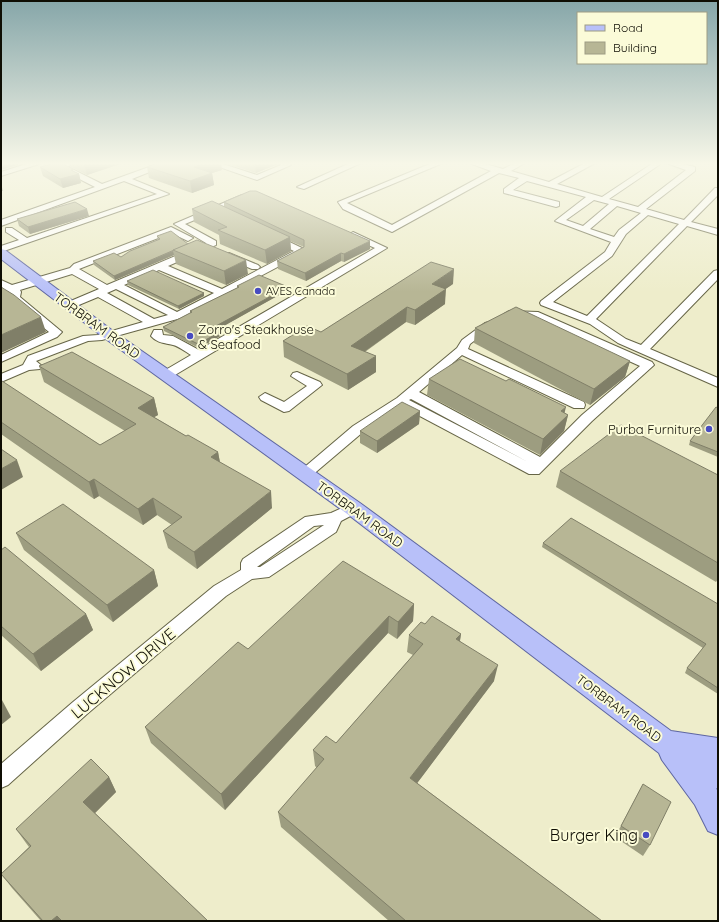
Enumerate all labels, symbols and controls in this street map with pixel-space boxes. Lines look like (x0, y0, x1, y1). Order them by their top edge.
legend (577, 12, 707, 64)
text: Road (613, 20, 643, 35)
text: Building (613, 40, 657, 55)
place label: AVES Canada (266, 284, 335, 298)
marker: AVES Canada (253, 286, 263, 296)
street label: TORBRAM ROAD (51, 288, 143, 362)
place label: Zorro's Steakhouse & Seafood (198, 321, 314, 352)
marker: Zorro's Steakhouse & Seafood (185, 331, 195, 341)
place label: Purba Furniture (608, 421, 701, 437)
marker: Purba Furniture (704, 424, 714, 434)
street label: TORBRAM ROAD (314, 477, 406, 551)
street label: LUCKNOW DRIVE (67, 623, 179, 723)
street label: TORBRAM ROAD (573, 671, 665, 745)
place label: Burger King (550, 825, 638, 845)
marker: Burger King (641, 830, 651, 840)

